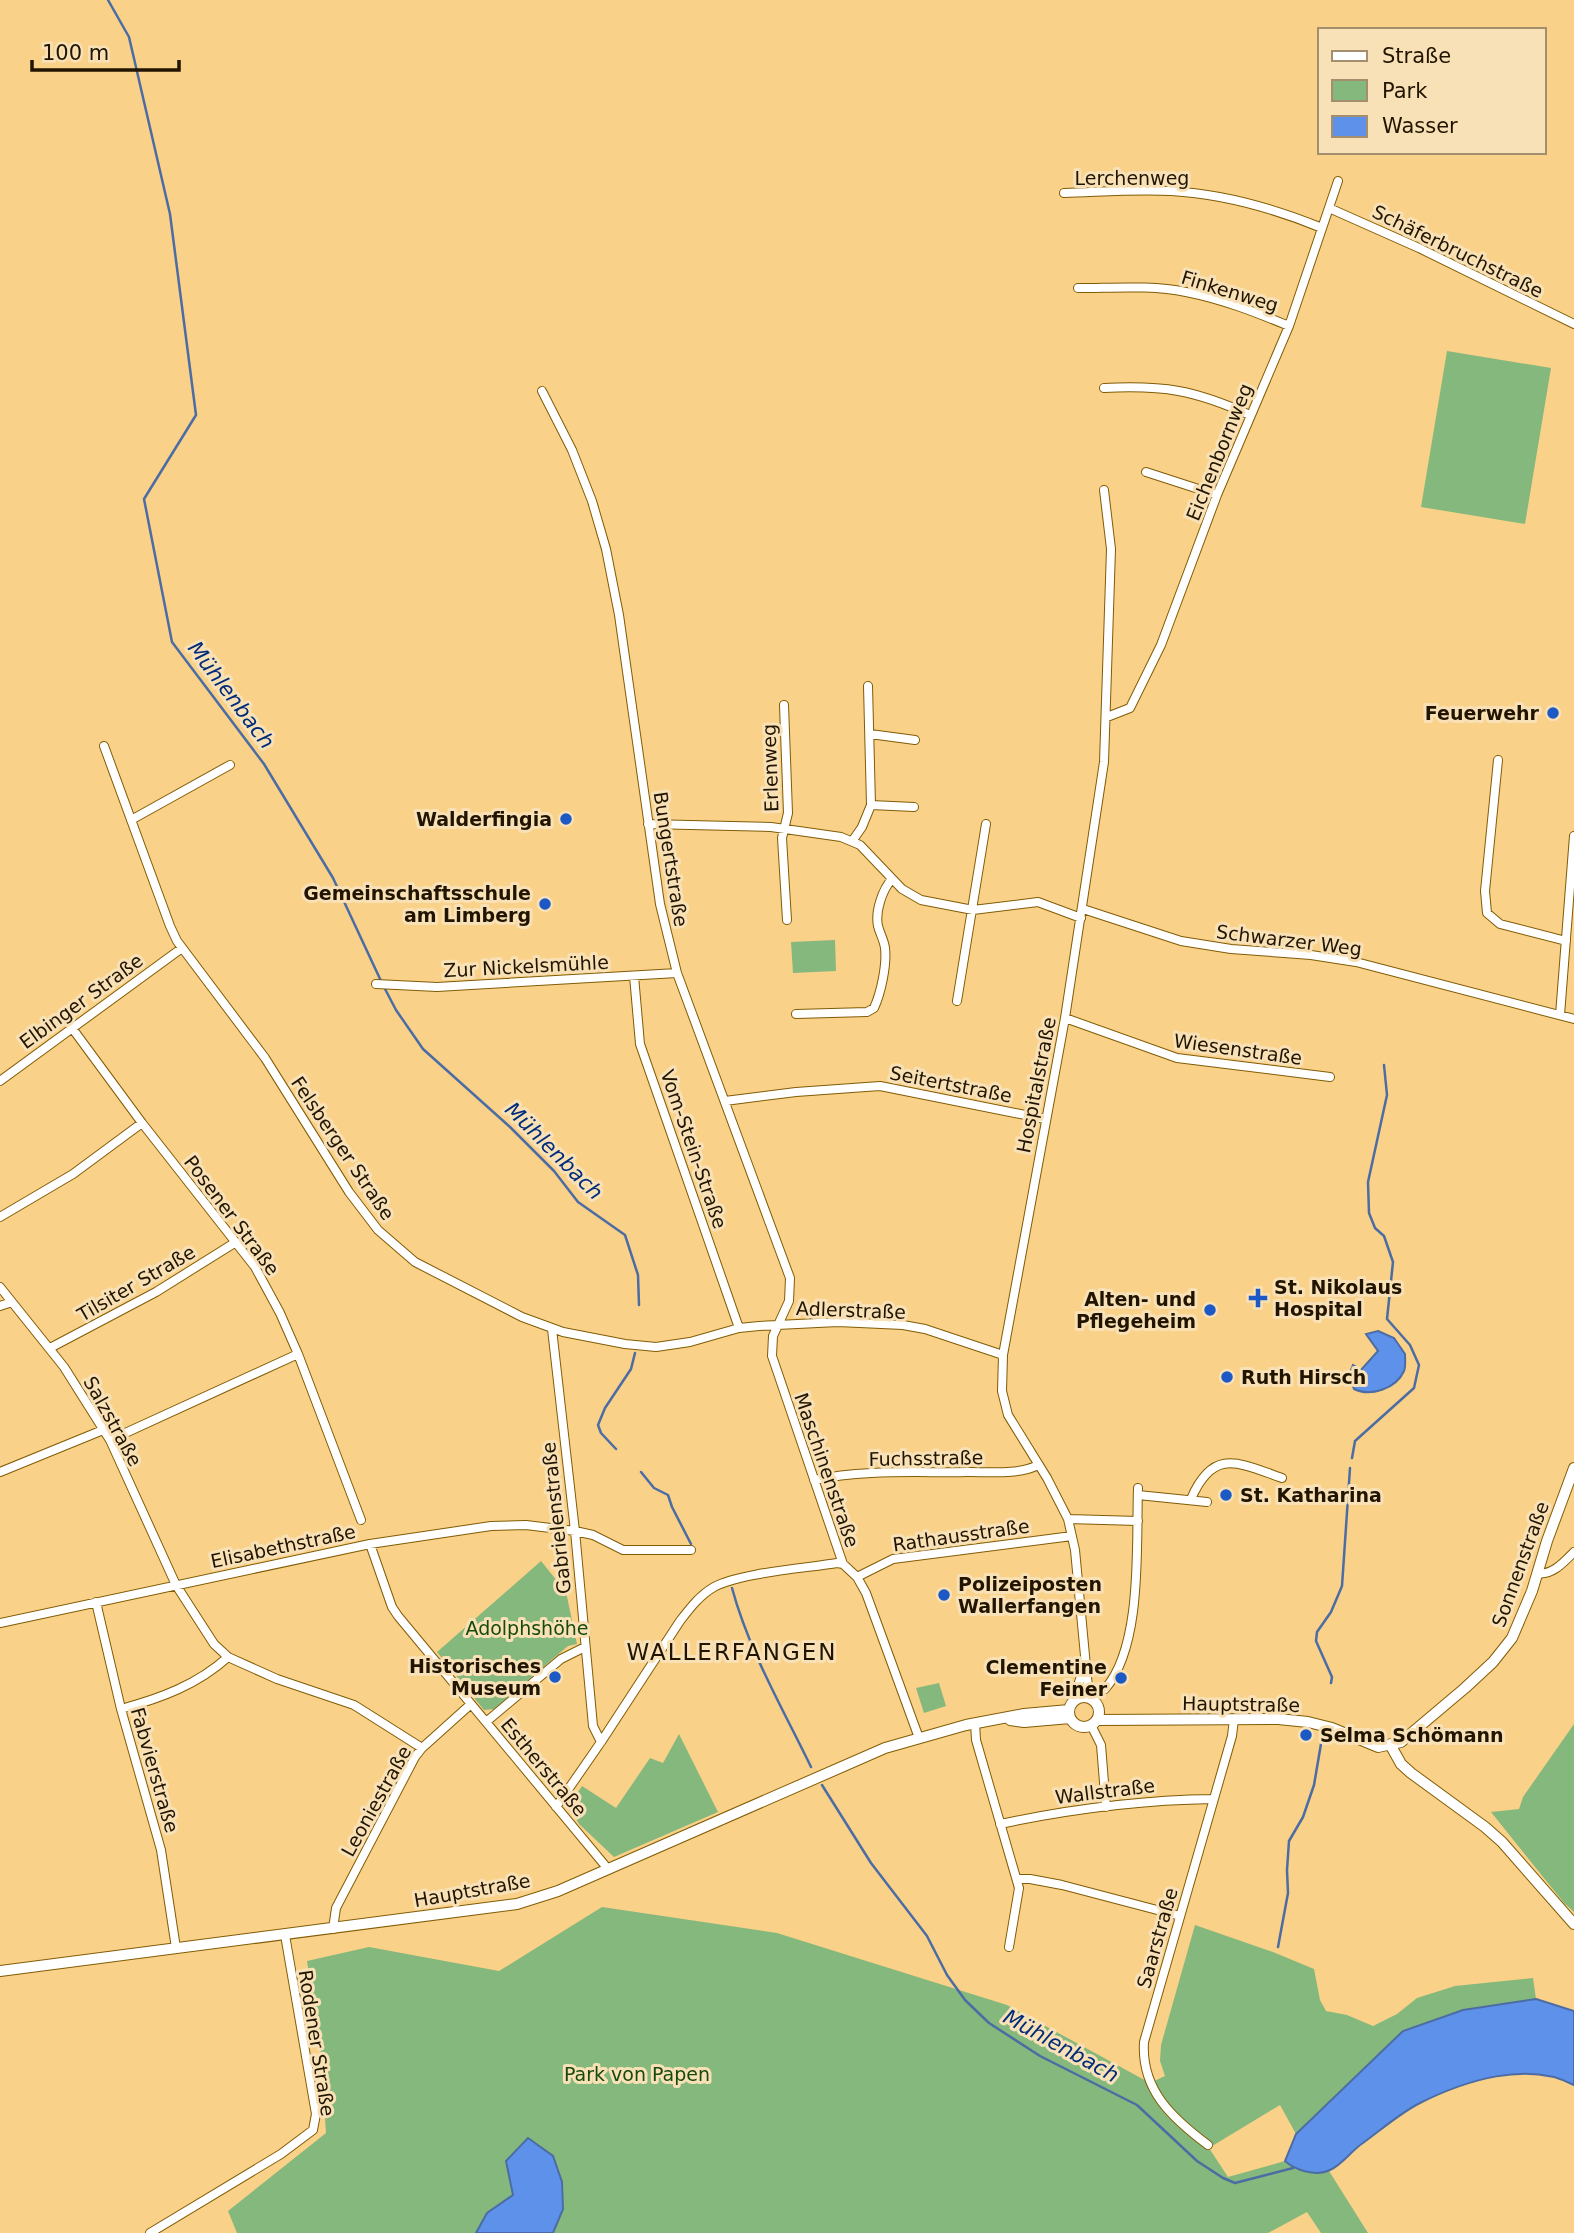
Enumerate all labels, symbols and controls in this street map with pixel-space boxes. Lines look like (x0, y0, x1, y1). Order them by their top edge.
scale bar (32, 28, 178, 72)
legend (1318, 28, 1546, 154)
text: 100 m (42, 41, 109, 65)
text: Straße (1382, 44, 1451, 68)
text: Park (1382, 79, 1428, 103)
text: Wasser (1382, 114, 1458, 138)
street label: Lerchenweg (1075, 167, 1189, 189)
street label: Schäferbruchstraße (1369, 200, 1547, 302)
street label: Finkenweg (1179, 266, 1281, 316)
street label: Eichenbornweg (1181, 380, 1257, 524)
water label: Mühlenbach (183, 637, 279, 753)
place label: Feuerwehr (1425, 702, 1540, 724)
marker: Feuerwehr (1545, 705, 1561, 721)
street label: Erlenweg (757, 724, 783, 812)
street label: Bungertstraße (649, 790, 693, 928)
place label: Walderfingia (416, 808, 552, 830)
marker: Walderfingia (558, 811, 574, 827)
place label: Gemeinschaftsschule am Limberg (303, 882, 531, 926)
marker: Gemeinschaftsschule am Limberg (537, 896, 553, 912)
street label: Schwarzer Weg (1215, 920, 1363, 960)
street label: Elbinger Straße (15, 949, 147, 1053)
street label: Zur Nickelsmühle (443, 951, 609, 981)
street label: Hospitalstraße (1012, 1015, 1060, 1155)
street label: Wiesenstraße (1172, 1029, 1304, 1069)
street label: Seitertstraße (888, 1061, 1014, 1107)
street label: Vom-Stein-Straße (656, 1067, 732, 1231)
street label: Felsberger Straße (287, 1072, 399, 1224)
water label: Mühlenbach (500, 1097, 608, 1205)
street label: Posener Straße (180, 1151, 284, 1279)
street label: Tilsiter Straße (72, 1240, 199, 1326)
place label: St. Nikolaus Hospital (1274, 1276, 1402, 1320)
place label: Alten- und Pflegeheim (1076, 1288, 1196, 1332)
marker: St. Nikolaus Hospital (1248, 1288, 1268, 1308)
street label: Adlerstraße (796, 1297, 906, 1323)
marker: Alten- und Pflegeheim (1202, 1302, 1218, 1318)
place label: Ruth Hirsch (1241, 1366, 1366, 1388)
marker: Ruth Hirsch (1219, 1369, 1235, 1385)
street label: Salzstraße (79, 1372, 147, 1470)
street label: Maschinenstraße (790, 1390, 864, 1550)
street label: Gabrielenstraße (537, 1441, 575, 1595)
street label: Fuchsstraße (868, 1446, 984, 1470)
place label: St. Katharina (1240, 1484, 1382, 1506)
marker: St. Katharina (1218, 1487, 1234, 1503)
street label: Sonnenstraße (1487, 1498, 1553, 1630)
street label: Rathausstraße (891, 1515, 1031, 1555)
street label: Elisabethstraße (208, 1520, 358, 1572)
place label: Polizeiposten Wallerfangen (958, 1573, 1102, 1617)
marker: Polizeiposten Wallerfangen (936, 1587, 952, 1603)
park label: Adolphshöhe (465, 1617, 589, 1639)
district label: WALLERFANGEN (627, 1639, 837, 1665)
place label: Historisches Museum (409, 1655, 541, 1699)
place label: Clementine Feiner (985, 1656, 1108, 1700)
marker: Historisches Museum (547, 1669, 563, 1685)
marker: Clementine Feiner (1113, 1670, 1129, 1686)
street label: Hauptstraße (1182, 1692, 1300, 1716)
street label: Fabvierstraße (127, 1705, 183, 1835)
street label: Estherstraße (497, 1713, 591, 1821)
place label: Selma Schömann (1320, 1724, 1504, 1746)
marker: Selma Schömann (1298, 1727, 1314, 1743)
street label: Leoniestraße (337, 1742, 415, 1860)
street label: Wallstraße (1054, 1774, 1156, 1808)
street label: Hauptstraße (412, 1869, 532, 1911)
street label: Saarstraße (1132, 1885, 1182, 1991)
street label: Rodener Straße (295, 1968, 339, 2118)
water label: Mühlenbach (999, 2005, 1123, 2087)
park label: Park von Papen (564, 2063, 710, 2085)

